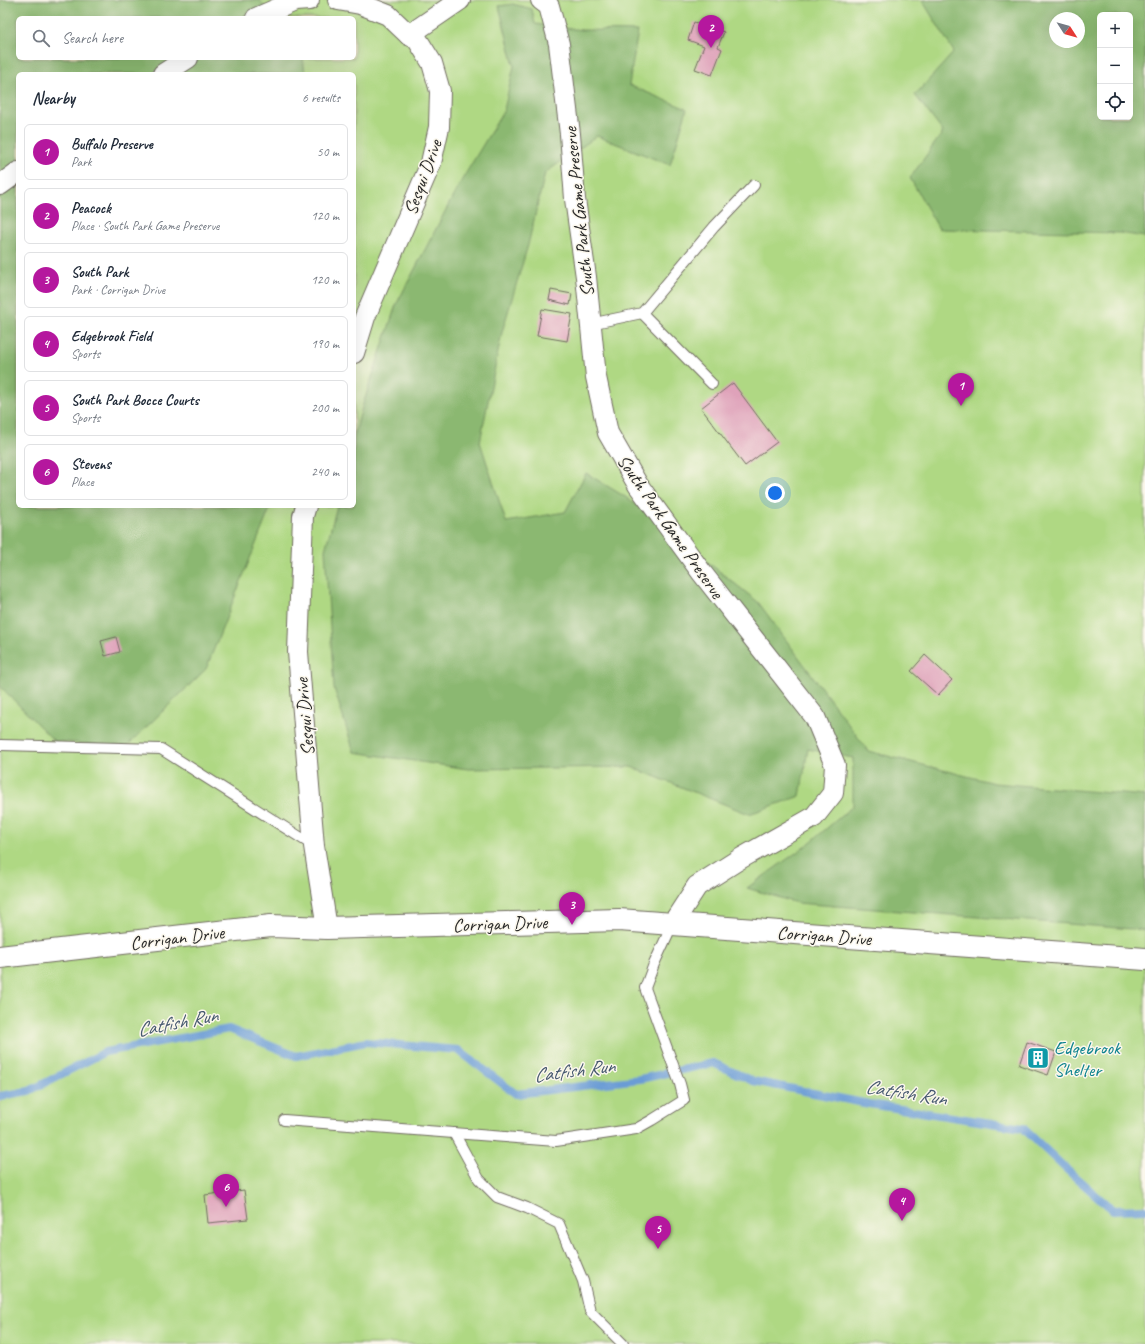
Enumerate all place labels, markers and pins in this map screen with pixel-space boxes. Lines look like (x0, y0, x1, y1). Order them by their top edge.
pin: 2 (698, 15, 724, 48)
pin: 1 (948, 373, 974, 406)
pin: 3 (559, 892, 585, 925)
place label: Edgebrook Shelter (1054, 1036, 1121, 1082)
building icon: Edgebrook Shelter (1025, 1045, 1051, 1071)
pin: 6 (213, 1174, 239, 1207)
pin: 4 (889, 1188, 915, 1221)
pin: 5 (645, 1216, 671, 1249)

